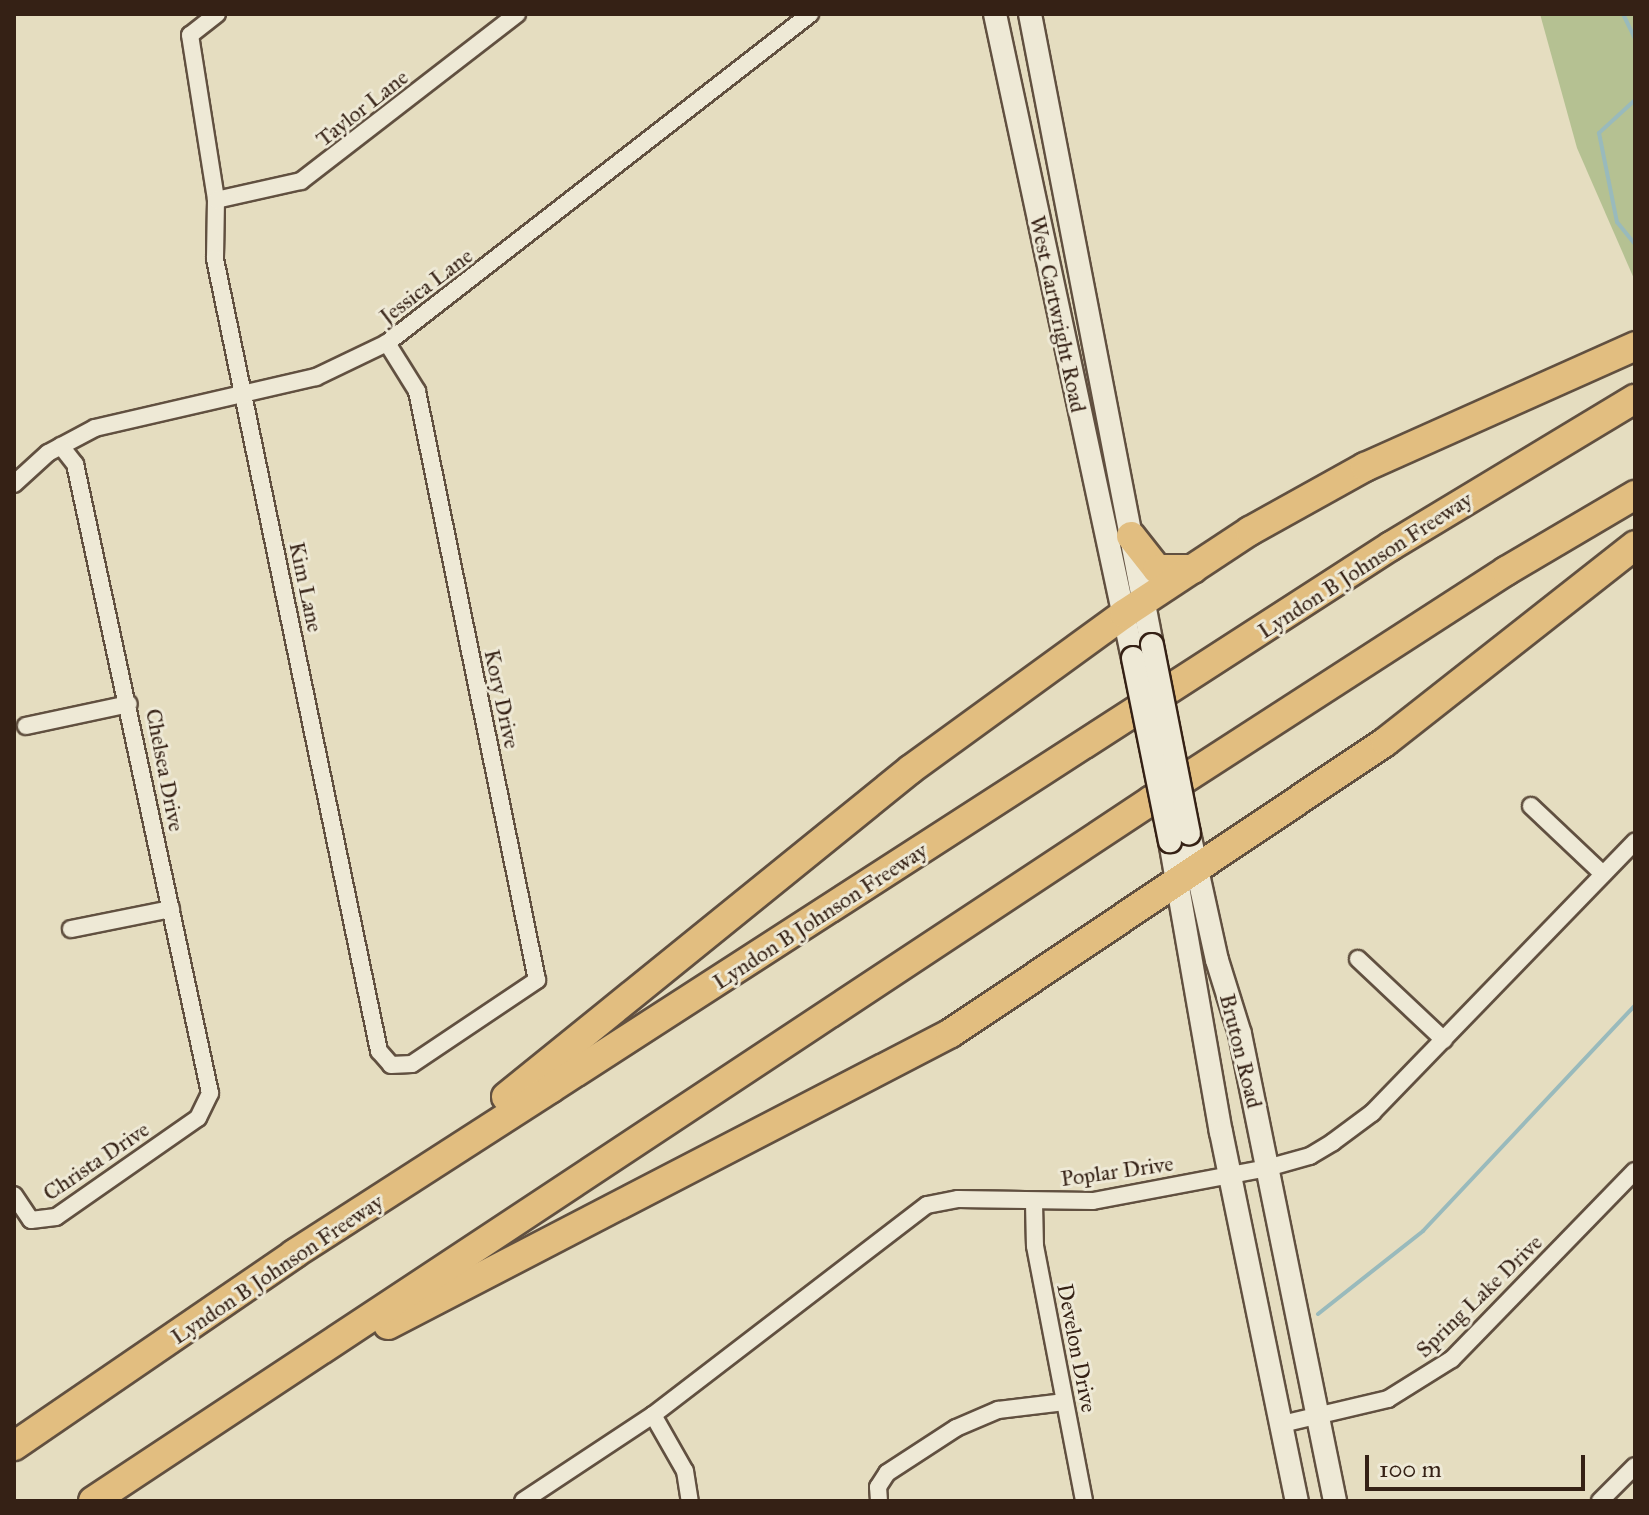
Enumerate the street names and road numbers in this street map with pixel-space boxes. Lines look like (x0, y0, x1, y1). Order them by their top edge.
street label: Taylor Lane (311, 64, 413, 152)
street label: West Cartwright Road (1024, 213, 1092, 415)
street label: Jessica Lane (374, 242, 478, 330)
street label: Lyndon B Johnson Freeway (1253, 486, 1477, 644)
street label: Kim Lane (284, 540, 328, 634)
street label: Kory Drive (479, 647, 525, 751)
street label: Chelsea Drive (140, 706, 190, 834)
street label: Lyndon B Johnson Freeway (708, 837, 932, 995)
street label: Bruton Road (1214, 991, 1268, 1111)
street label: Christa Drive (38, 1116, 154, 1206)
street label: Poplar Drive (1059, 1150, 1175, 1192)
street label: Lyndon B Johnson Freeway (166, 1188, 388, 1350)
street label: Spring Lake Drive (1410, 1229, 1548, 1363)
street label: Develon Drive (1052, 1281, 1102, 1415)

